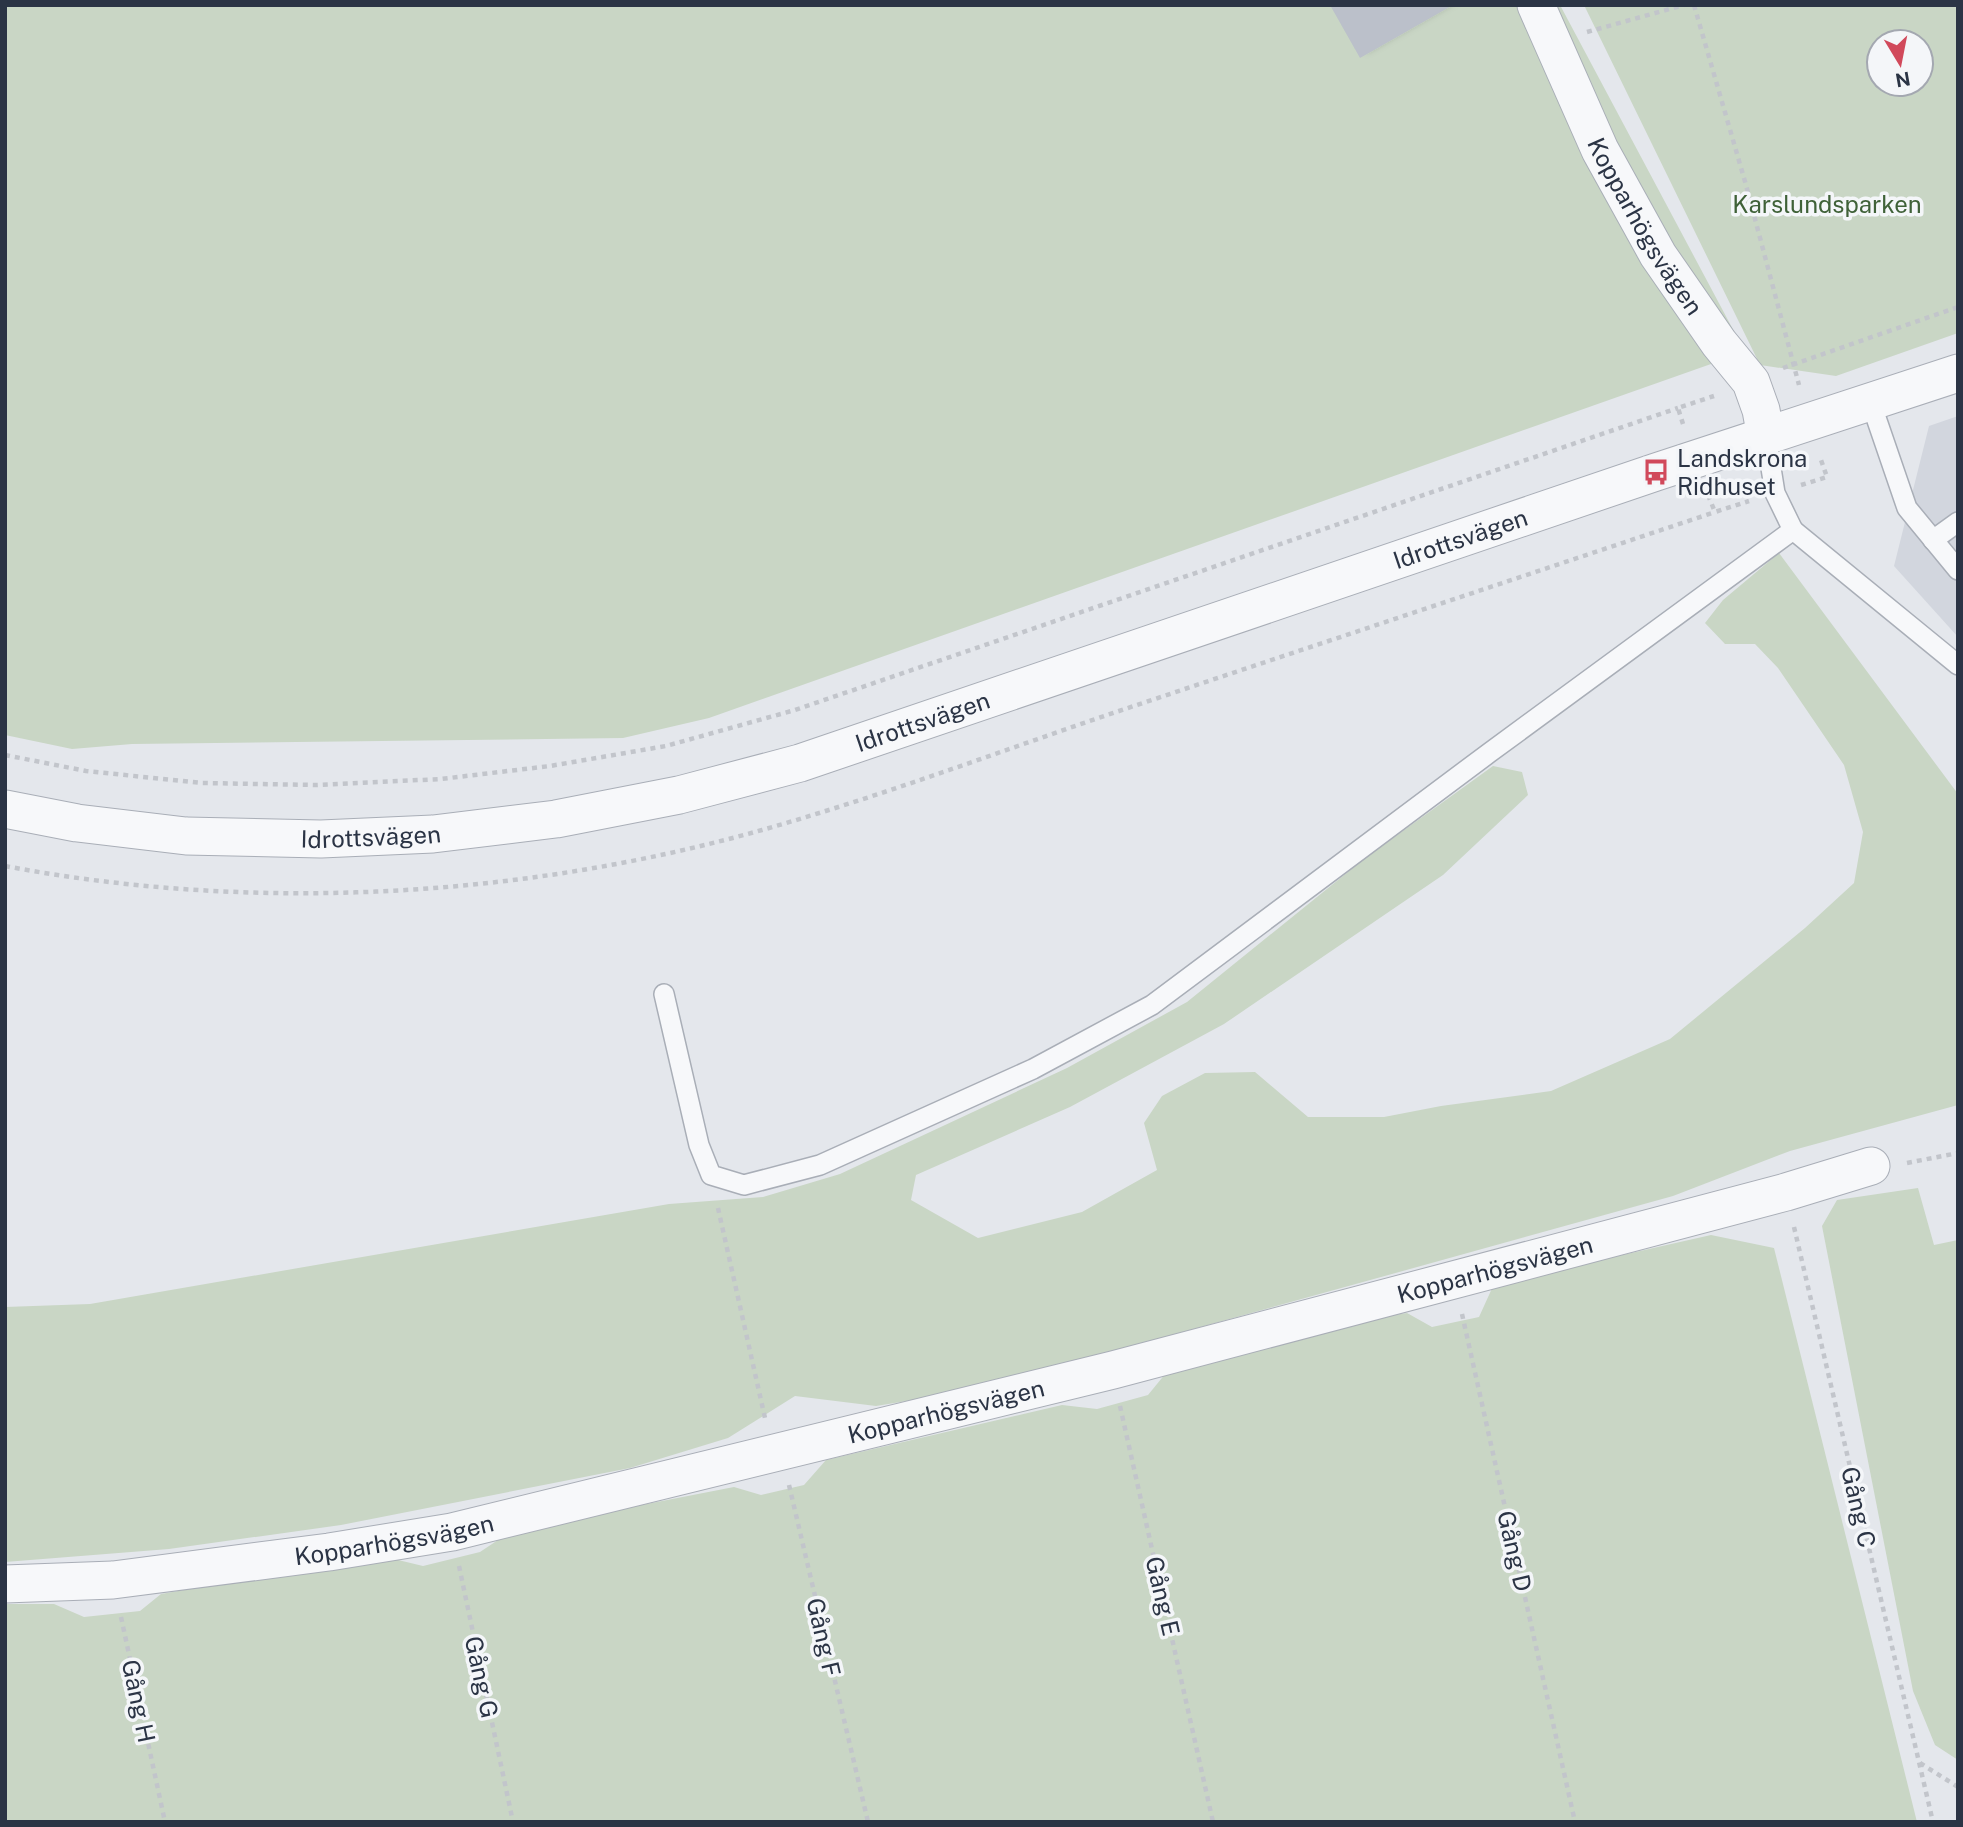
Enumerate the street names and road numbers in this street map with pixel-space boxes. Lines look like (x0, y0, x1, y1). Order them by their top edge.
street label: Kopparhögsvägen (1582, 133, 1709, 320)
street label: Idrottsvägen (1389, 503, 1531, 574)
street label: Idrottsvägen (852, 686, 993, 757)
street label: Idrottsvägen (301, 819, 442, 853)
street label: Kopparhögsvägen (1394, 1230, 1596, 1308)
street label: Kopparhögsvägen (845, 1373, 1047, 1449)
street label: Gång C (1836, 1464, 1882, 1550)
street label: Kopparhögsvägen (293, 1508, 496, 1570)
street label: Gång D (1492, 1508, 1538, 1594)
street label: Gång E (1140, 1554, 1186, 1638)
street label: Gång F (801, 1595, 847, 1679)
street label: Gång G (460, 1633, 504, 1721)
street label: Gång H (117, 1657, 161, 1745)

